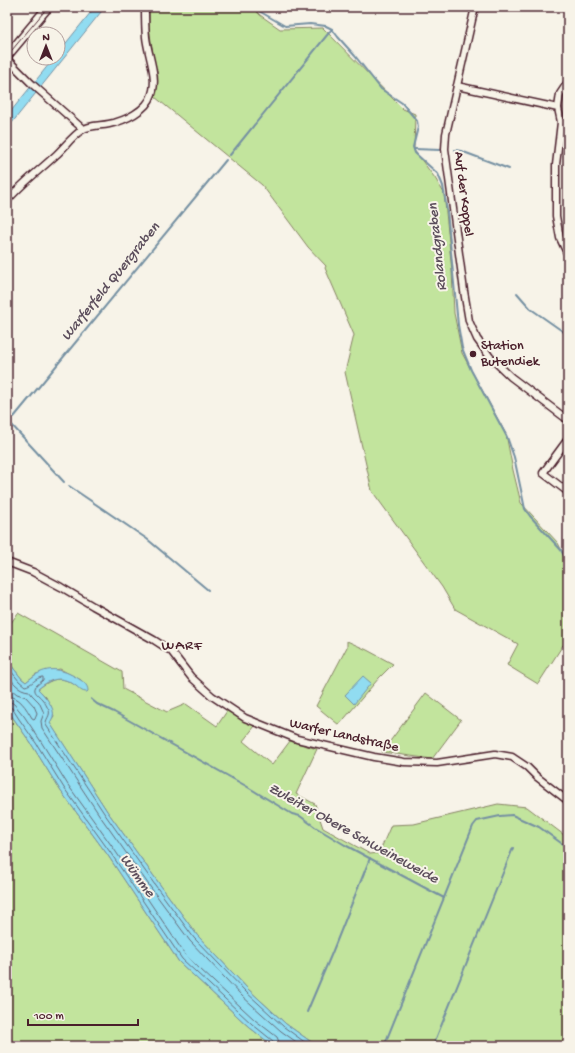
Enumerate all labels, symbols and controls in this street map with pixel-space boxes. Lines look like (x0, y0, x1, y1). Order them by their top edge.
north arrow (26, 26, 66, 66)
text: N (42, 32, 50, 44)
street label: Auf der Koppel (449, 151, 477, 237)
water label: Rolandgraben (424, 201, 452, 292)
water label: Warferfeld Quergraben (58, 218, 165, 345)
place label: Station Butendiek (480, 338, 541, 371)
marker: Station Butendiek (468, 349, 478, 359)
district label: WARF (161, 637, 203, 655)
street label: Warfer Landstraße (288, 715, 401, 757)
water label: Zuleiter Obere Schweineweide (265, 780, 442, 889)
water label: Wümme (115, 851, 159, 902)
scale bar (28, 1001, 138, 1027)
text: 100 m (33, 1010, 64, 1024)

